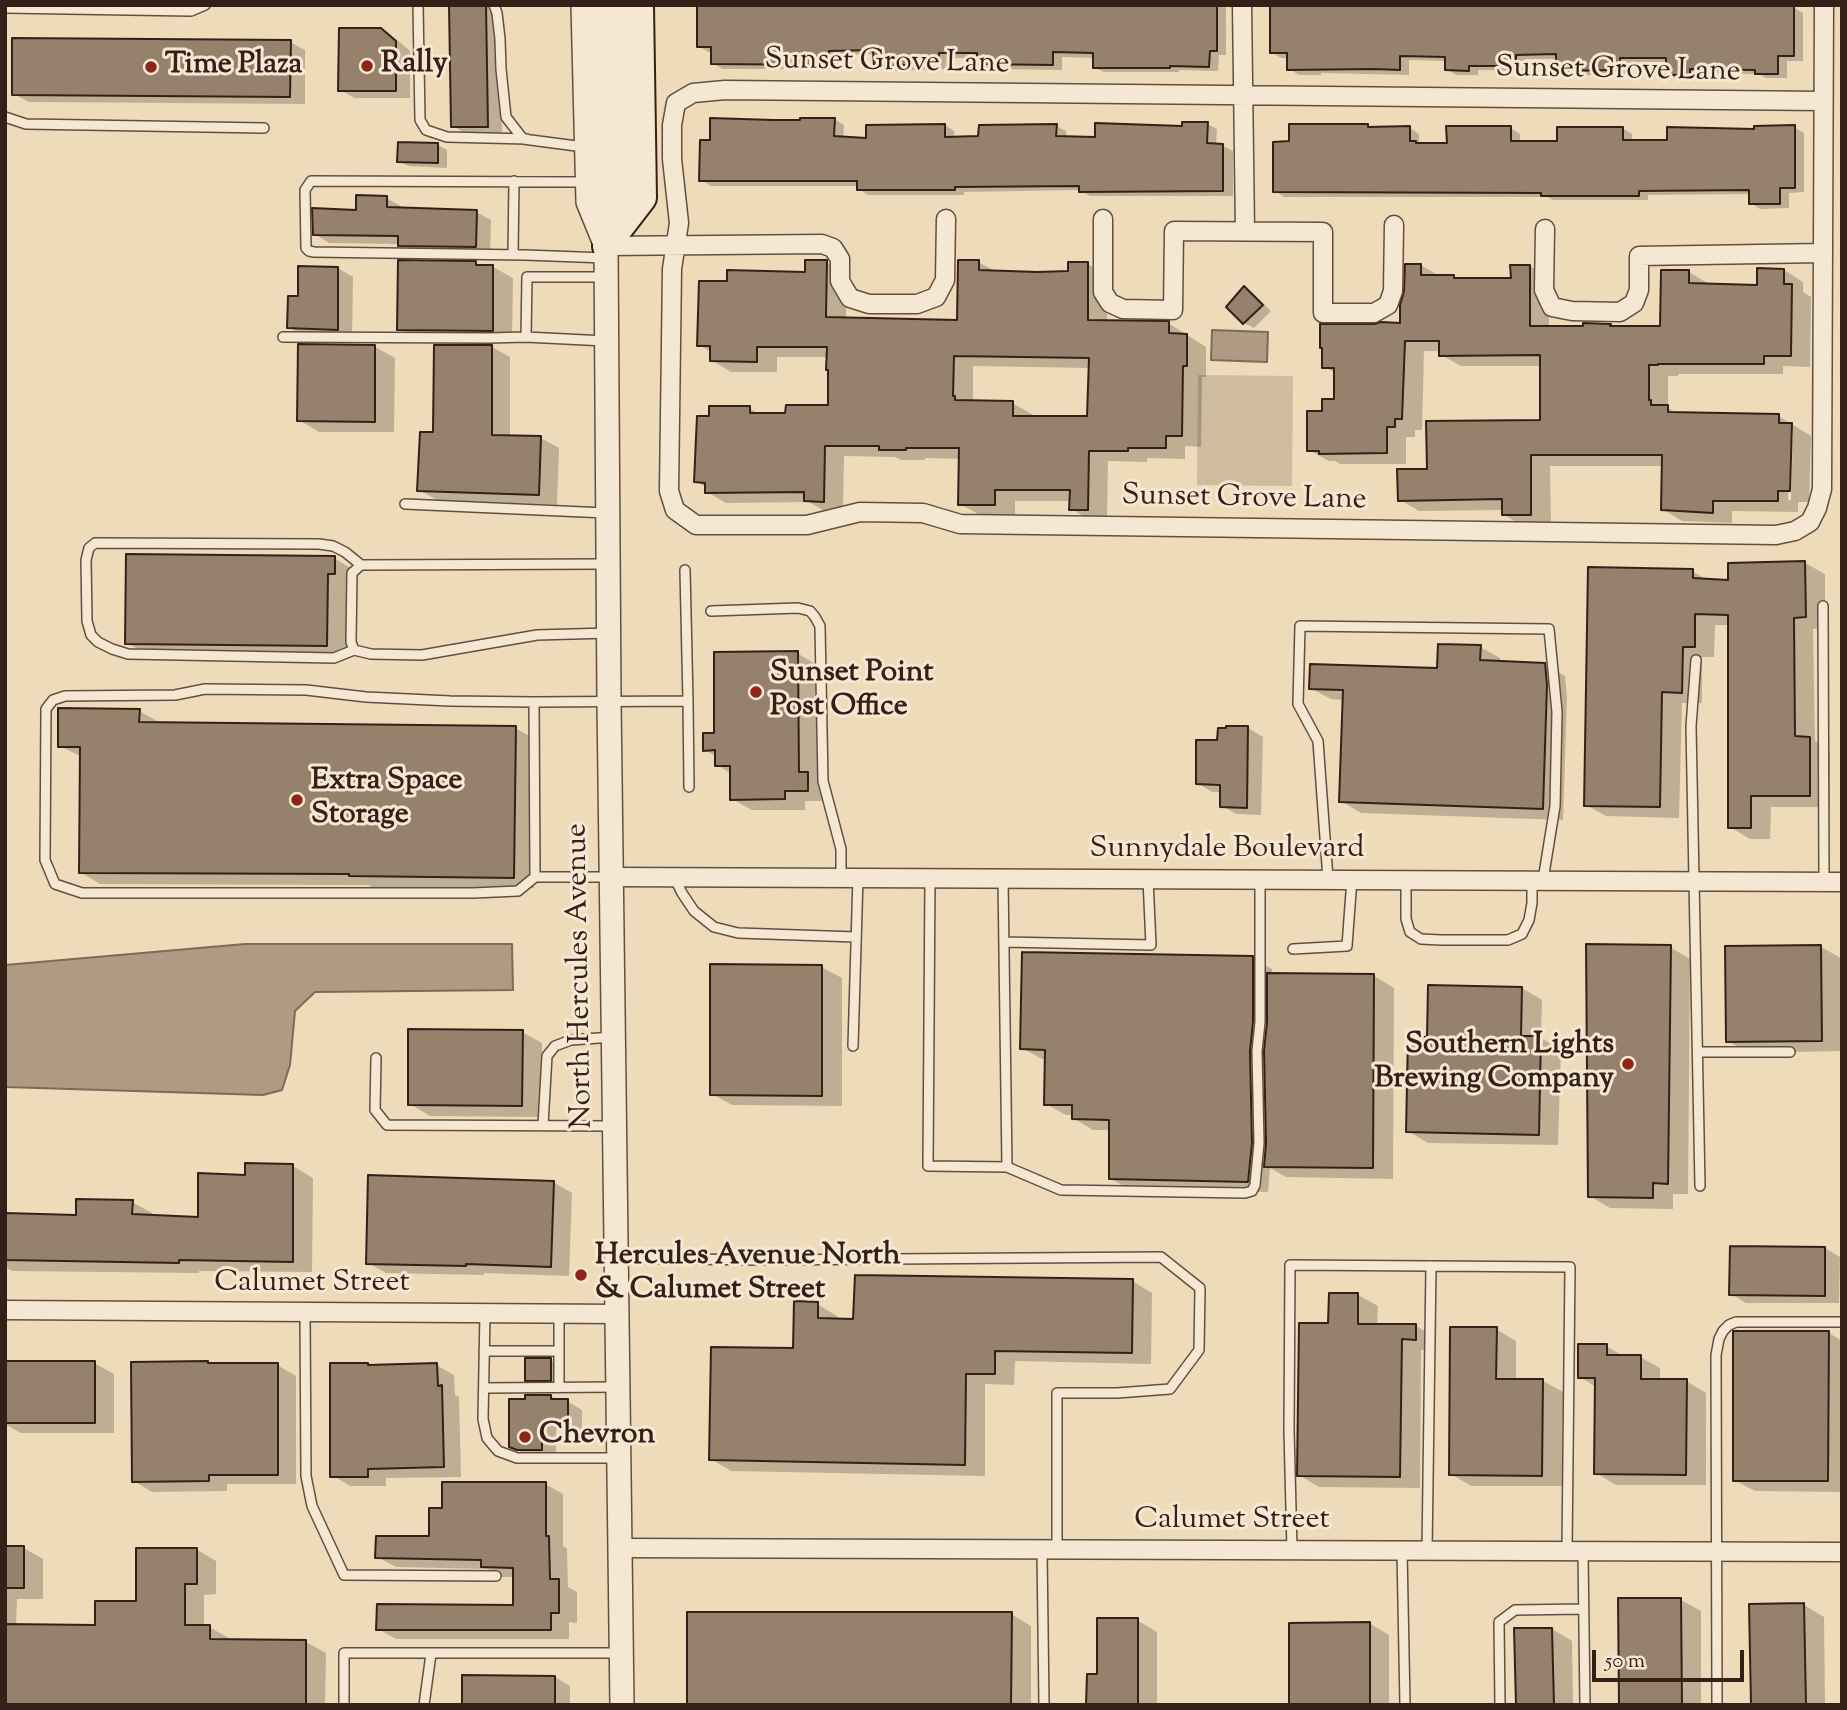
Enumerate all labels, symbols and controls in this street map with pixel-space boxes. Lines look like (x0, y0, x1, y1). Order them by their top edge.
street label: Sunset Grove Lane (764, 44, 1010, 84)
place label: Rally (381, 48, 448, 84)
place label: Time Plaza (165, 49, 302, 85)
street label: Sunset Grove Lane (1495, 52, 1741, 92)
marker: Rally (359, 58, 375, 74)
marker: Time Plaza (143, 59, 159, 75)
street label: Sunset Grove Lane (1121, 480, 1367, 520)
place label: Sunset Point Post Office (770, 657, 933, 728)
marker: Sunset Point Post Office (748, 684, 764, 700)
place label: Extra Space Storage (311, 765, 462, 836)
marker: Extra Space Storage (289, 792, 305, 808)
street label: North Hercules Avenue (561, 823, 603, 1129)
street label: Sunnydale Boulevard (1090, 833, 1364, 869)
place label: Southern Lights Brewing Company (1374, 1029, 1614, 1100)
marker: Southern Lights Brewing Company (1620, 1056, 1636, 1072)
place label: Hercules Avenue North & Calumet Street (595, 1240, 901, 1310)
street label: Calumet Street (214, 1267, 410, 1303)
marker: Hercules Avenue North & Calumet Street (573, 1267, 589, 1283)
place label: Chevron (539, 1419, 655, 1455)
marker: Chevron (517, 1429, 533, 1445)
street label: Calumet Street (1134, 1504, 1330, 1540)
scale bar (1595, 1636, 1747, 1680)
text: 50 m (1605, 1647, 1645, 1677)

